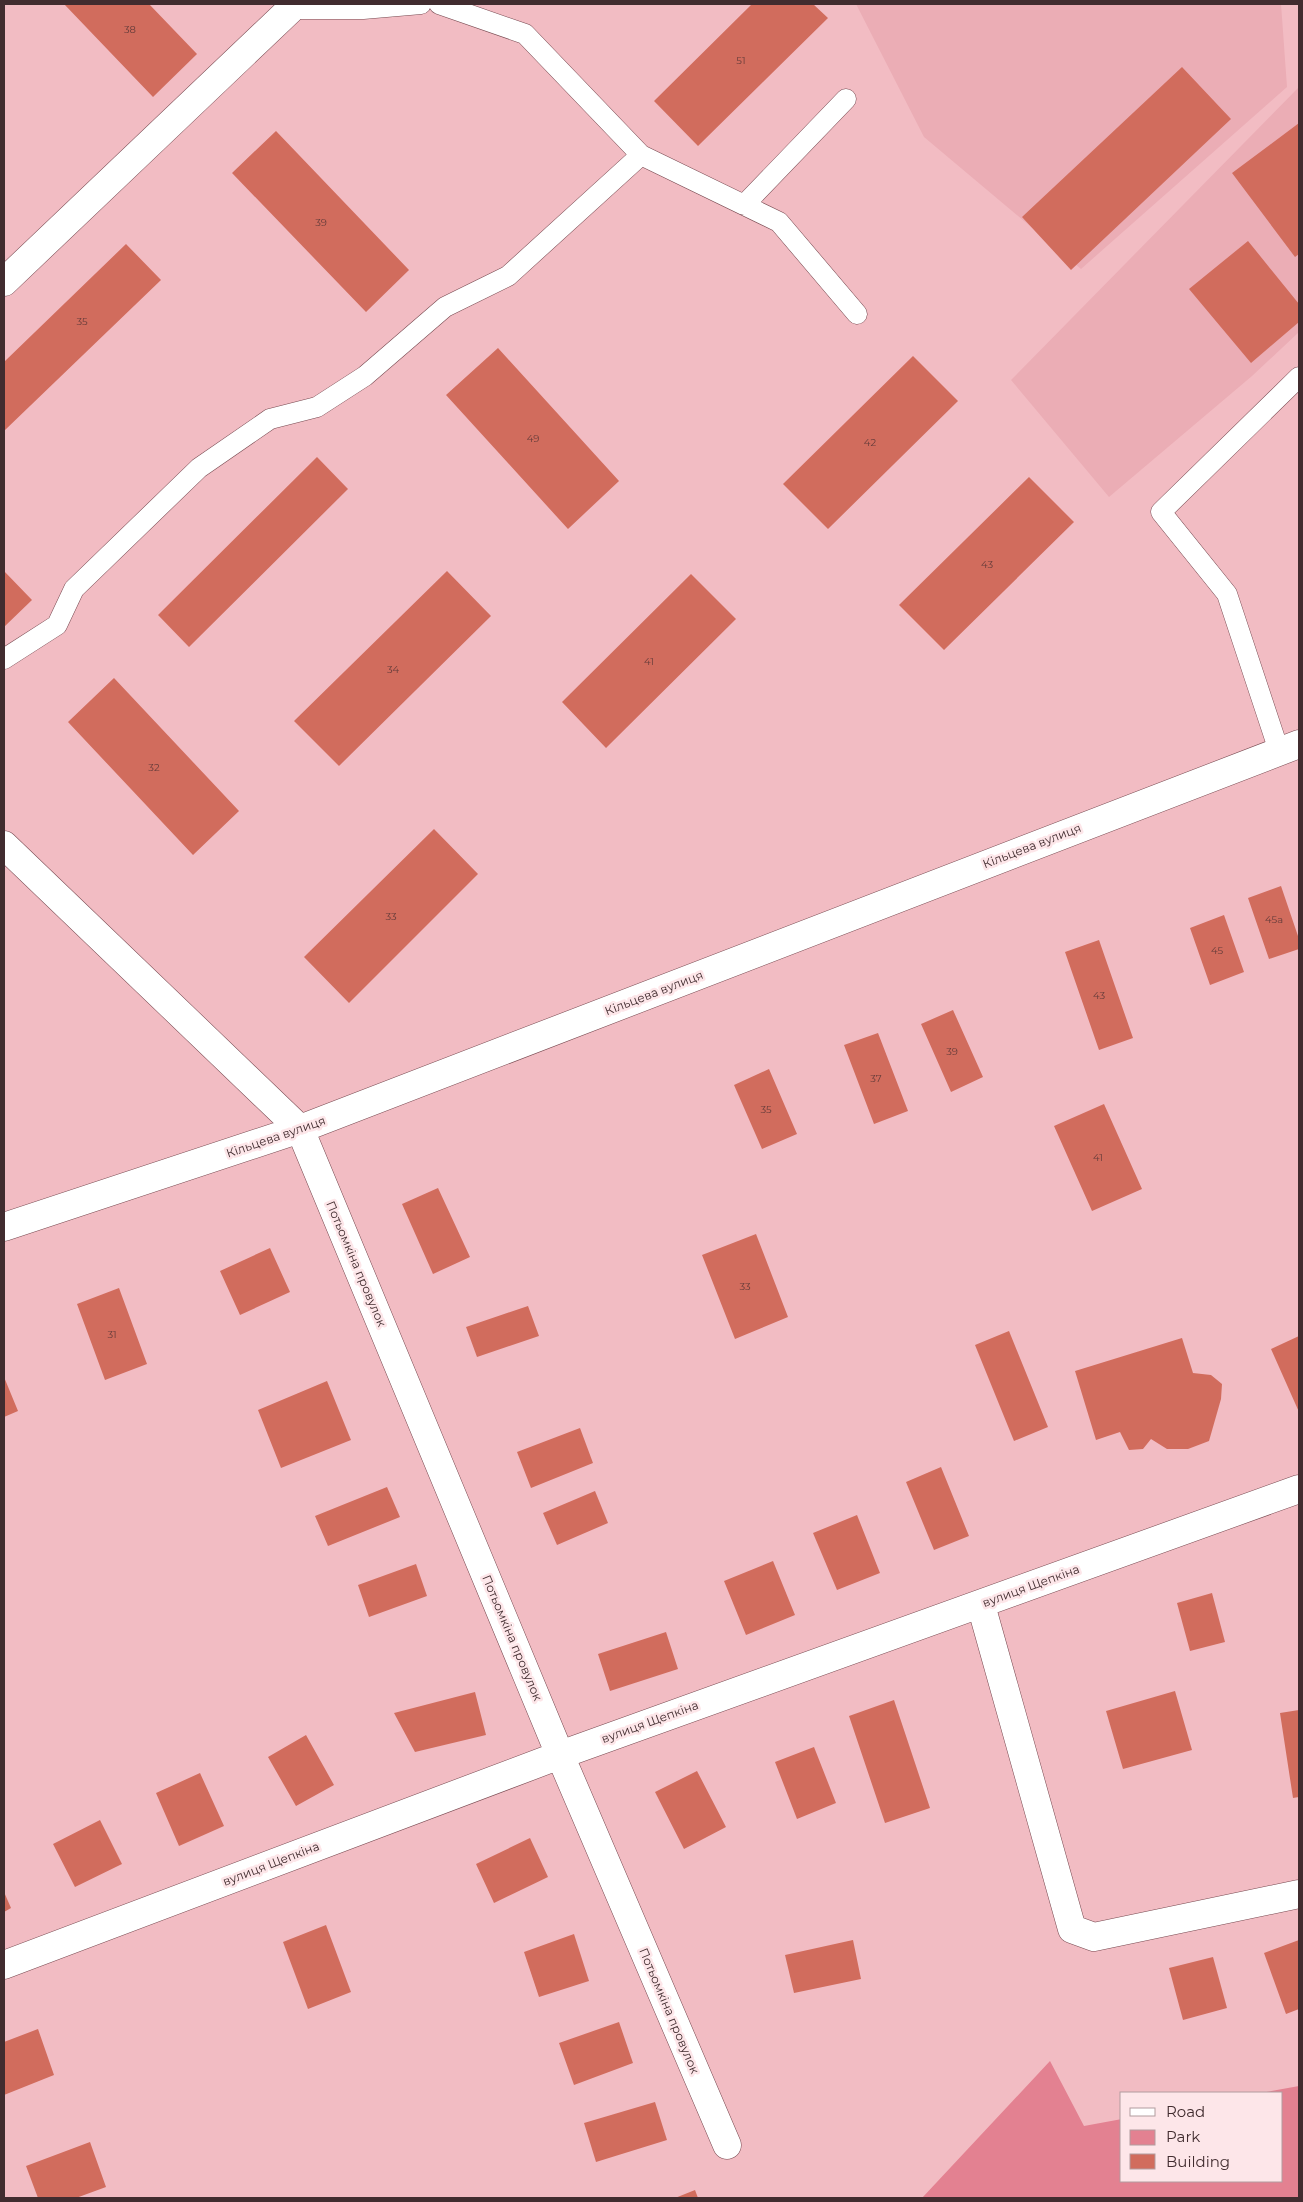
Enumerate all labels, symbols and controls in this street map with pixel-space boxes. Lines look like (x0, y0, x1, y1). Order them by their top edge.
house number: 38 (124, 23, 136, 36)
house number: 51 (736, 54, 746, 67)
house number: 39 (315, 216, 327, 229)
house number: 35 (76, 315, 88, 328)
house number: 49 (527, 432, 539, 445)
house number: 42 (864, 436, 876, 449)
house number: 43 (981, 558, 993, 571)
house number: 41 (644, 655, 654, 668)
house number: 34 (387, 663, 400, 676)
house number: 32 (148, 761, 160, 774)
street label: Кільцева вулиця (981, 820, 1083, 871)
house number: 33 (385, 910, 397, 923)
house number: 45а (1265, 913, 1283, 926)
house number: 45 (1211, 944, 1223, 957)
street label: Кільцева вулиця (603, 967, 705, 1018)
house number: 43 (1093, 989, 1105, 1002)
house number: 39 (946, 1045, 958, 1058)
house number: 37 (870, 1072, 882, 1085)
house number: 35 (760, 1103, 772, 1116)
street label: Кільцева вулиця (224, 1113, 327, 1161)
house number: 41 (1093, 1151, 1103, 1164)
street label: Потьомкіна провулок (323, 1199, 390, 1329)
house number: 33 (739, 1280, 751, 1293)
house number: 31 (107, 1328, 117, 1341)
street label: вулиця Щепкіна (980, 1561, 1081, 1610)
street label: Потьомкіна провулок (479, 1573, 546, 1703)
street label: вулиця Щепкіна (599, 1697, 700, 1746)
street label: вулиця Щепкіна (220, 1838, 321, 1889)
street label: Потьомкіна провулок (636, 1946, 703, 2076)
legend (1120, 2092, 1283, 2182)
text: Road (1166, 2102, 1205, 2121)
text: Park (1166, 2127, 1200, 2146)
text: Building (1166, 2152, 1230, 2171)

